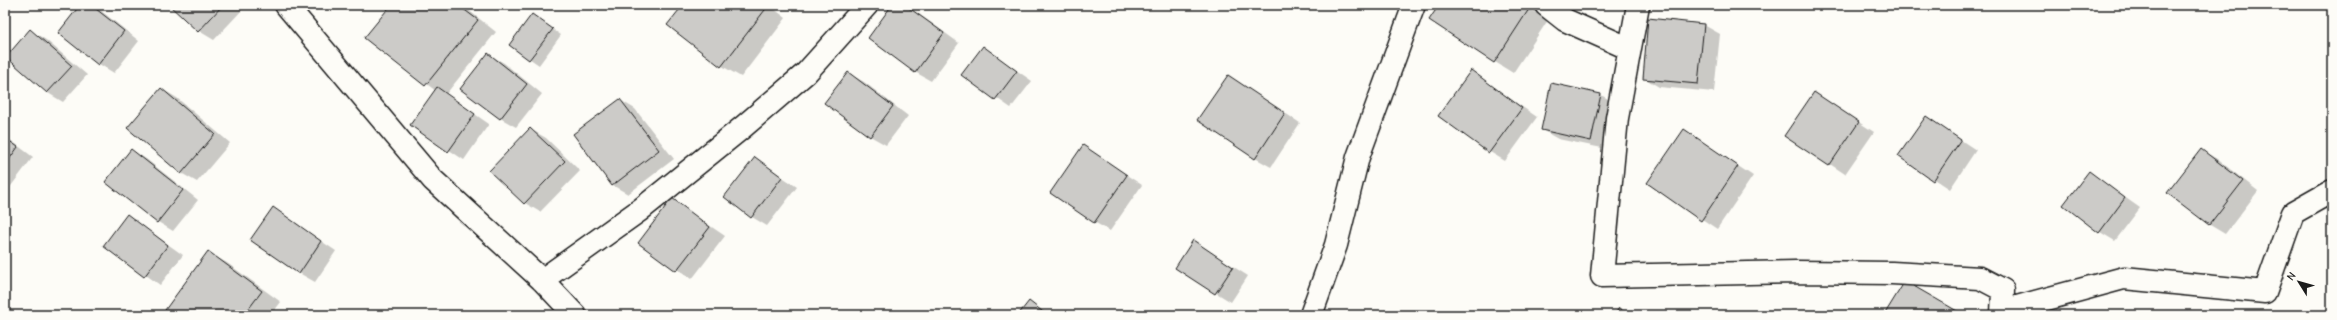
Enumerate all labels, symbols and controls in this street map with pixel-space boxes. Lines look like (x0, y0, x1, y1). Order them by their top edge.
north arrow (2279, 262, 2319, 302)
text: N (2284, 270, 2299, 283)

